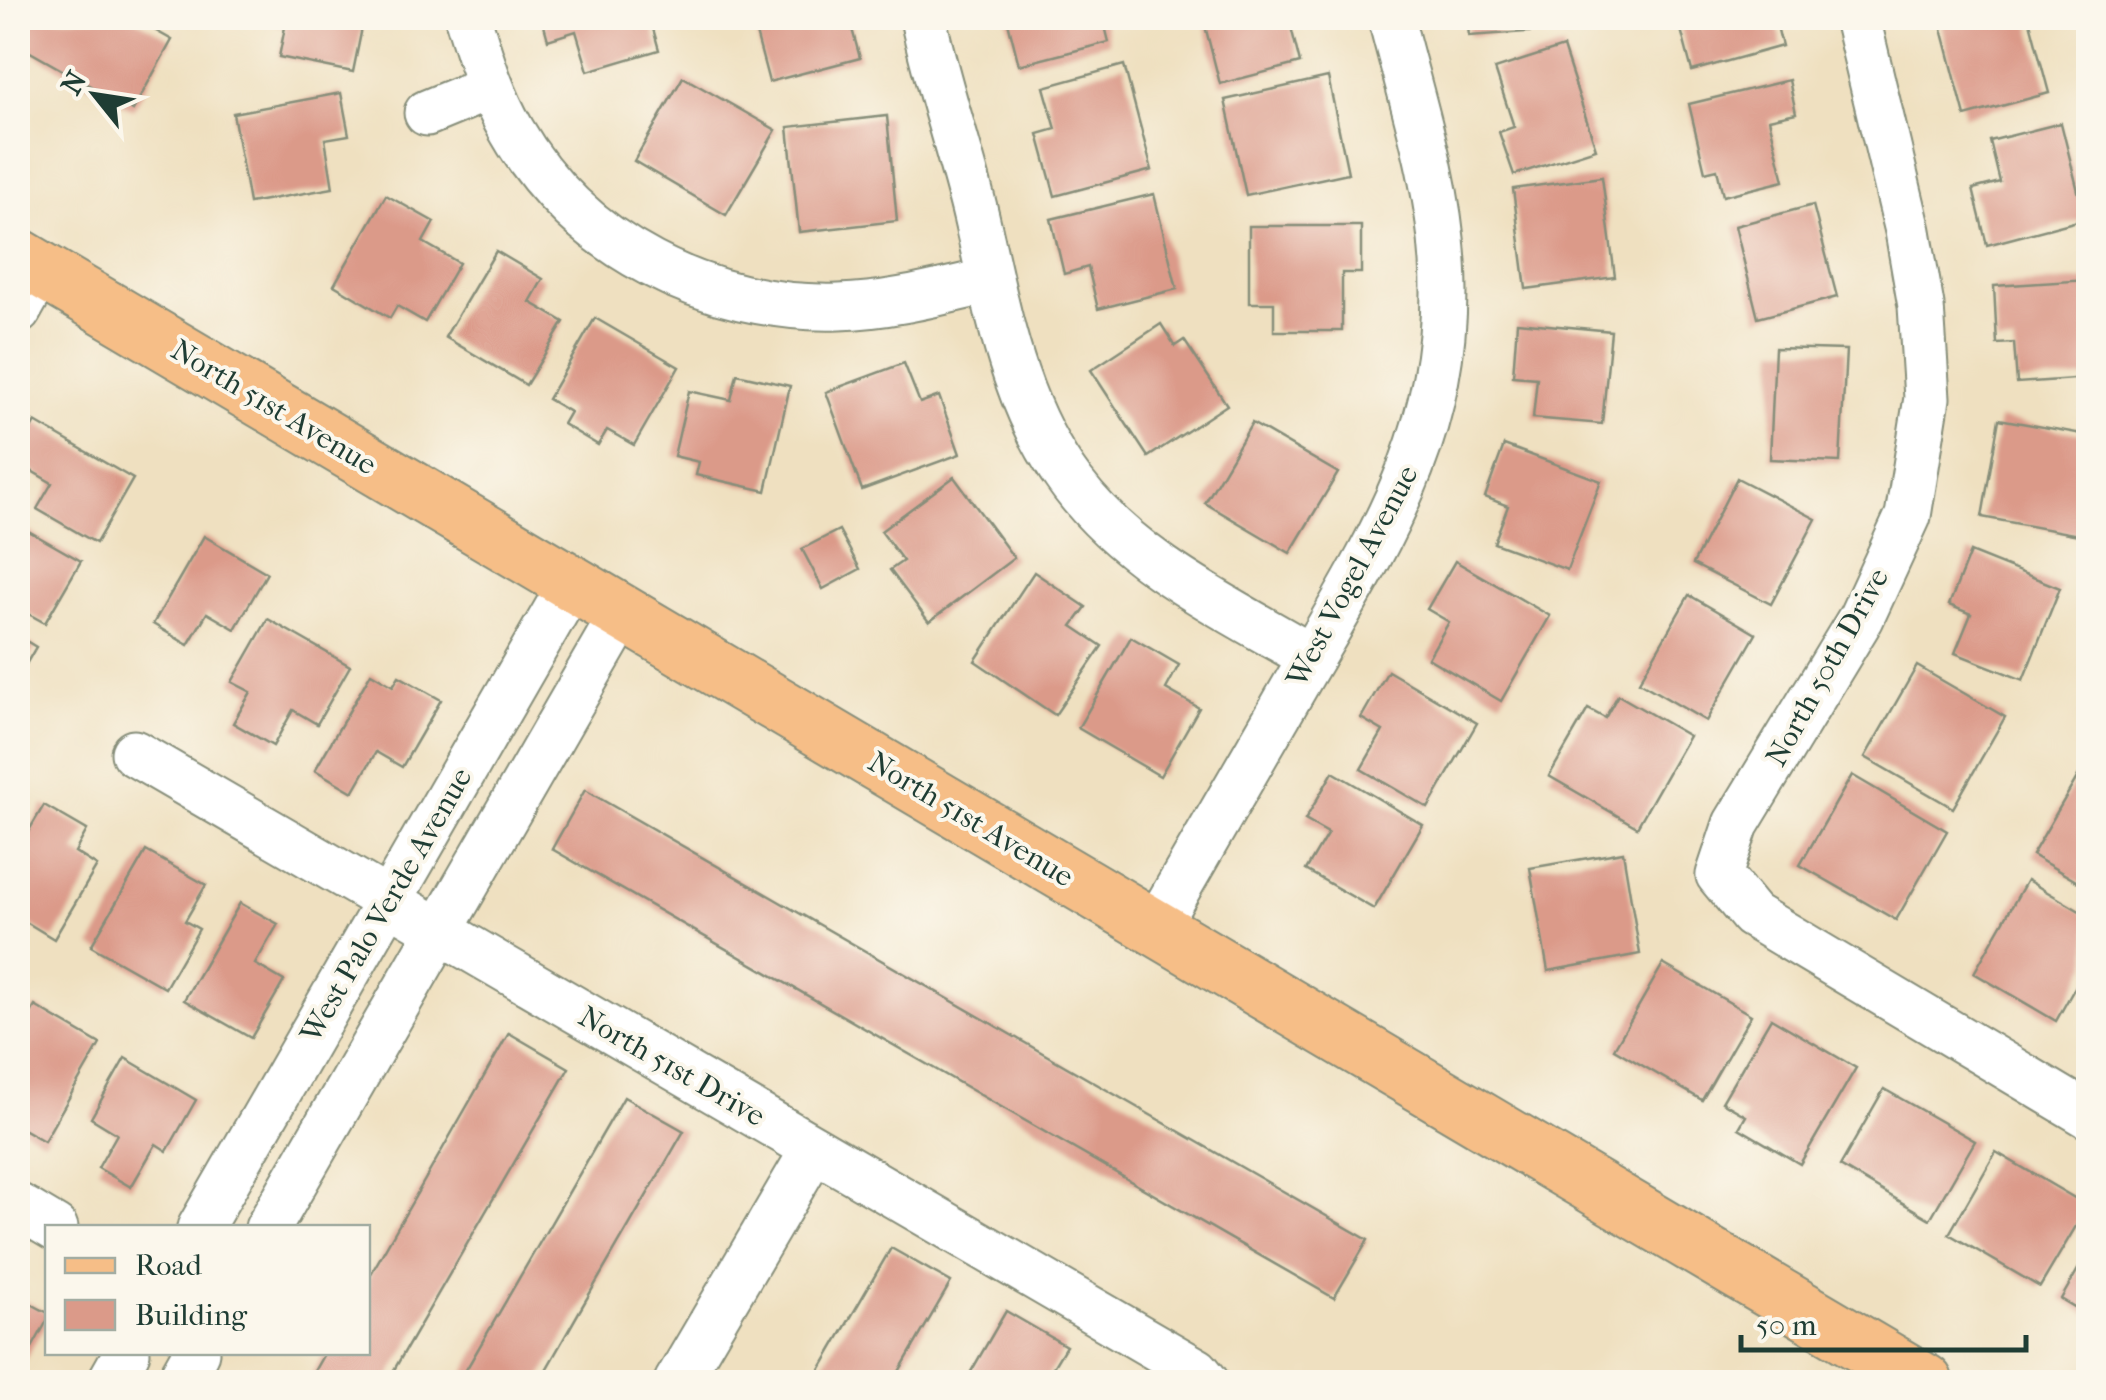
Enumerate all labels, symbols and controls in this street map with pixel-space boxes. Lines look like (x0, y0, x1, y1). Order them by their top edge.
north arrow (45, 45, 145, 145)
text: N (54, 65, 94, 100)
street label: North 51st Avenue (165, 332, 383, 482)
street label: West Vogel Avenue (1279, 459, 1426, 694)
street label: North 50th Drive (1759, 562, 1896, 772)
street label: North 51st Avenue (862, 744, 1080, 894)
street label: West Palo Verde Avenue (293, 762, 480, 1050)
street label: North 51st Drive (572, 999, 771, 1134)
legend (45, 1225, 370, 1355)
text: Road (135, 1248, 202, 1283)
scale bar (1741, 1290, 2026, 1352)
text: Building (135, 1298, 248, 1333)
text: 50 m (1756, 1308, 1817, 1343)

